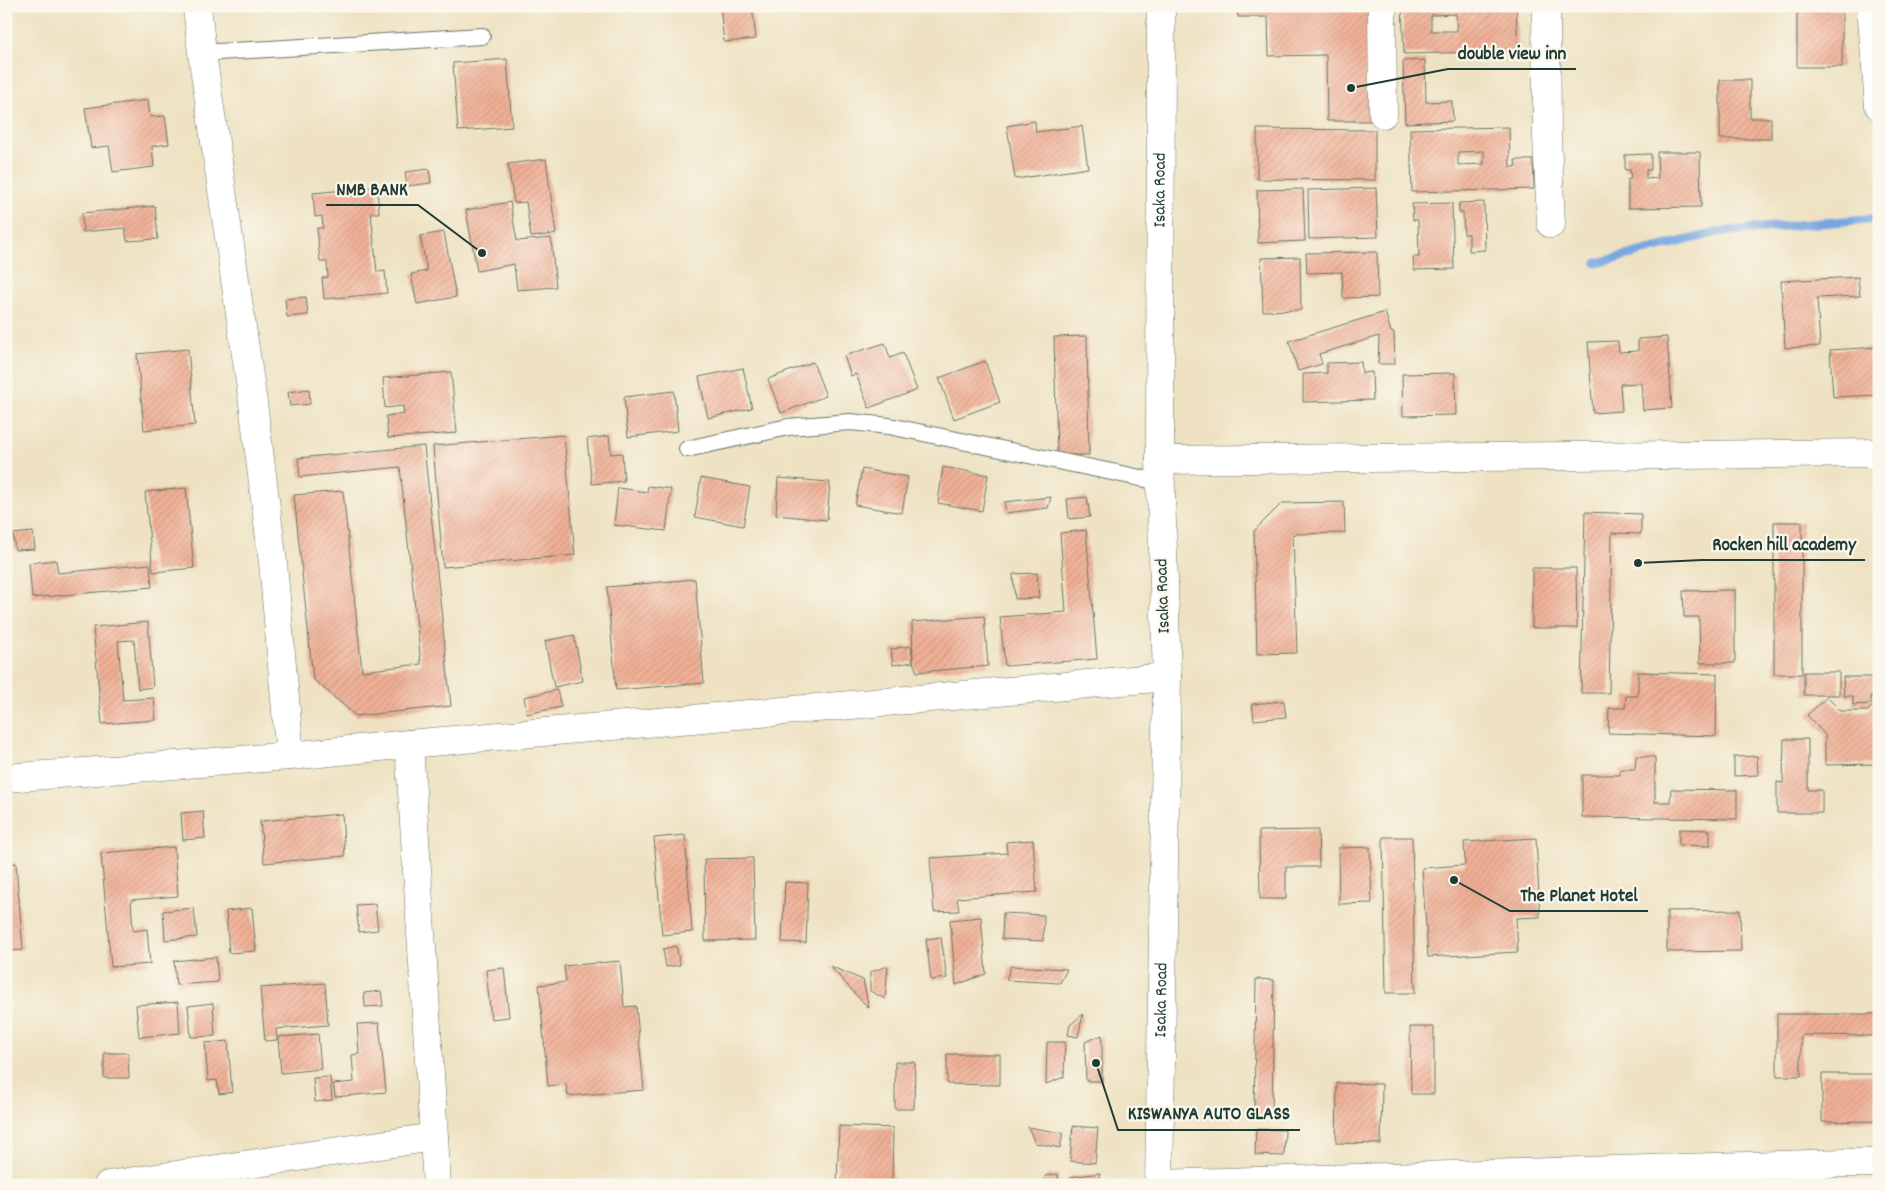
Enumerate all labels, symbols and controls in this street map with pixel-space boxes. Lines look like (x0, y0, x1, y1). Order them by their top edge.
callout: double view inn (1448, 35, 1576, 69)
text: double view inn (1458, 42, 1566, 69)
street label: Isaka Road (1148, 153, 1173, 228)
callout: NMB BANK (326, 171, 418, 205)
text: NMB BANK (336, 178, 408, 205)
callout: Rocken hill academy (1702, 526, 1865, 560)
text: Rocken hill academy (1712, 533, 1857, 560)
street label: Isaka Road (1150, 558, 1178, 634)
callout: The Planet Hotel (1510, 877, 1648, 911)
text: The Planet Hotel (1520, 884, 1638, 911)
street label: Isaka Road (1149, 962, 1175, 1038)
callout: KISWANYA AUTO GLASS (1118, 1096, 1300, 1130)
text: KISWANYA AUTO GLASS (1128, 1102, 1290, 1129)

